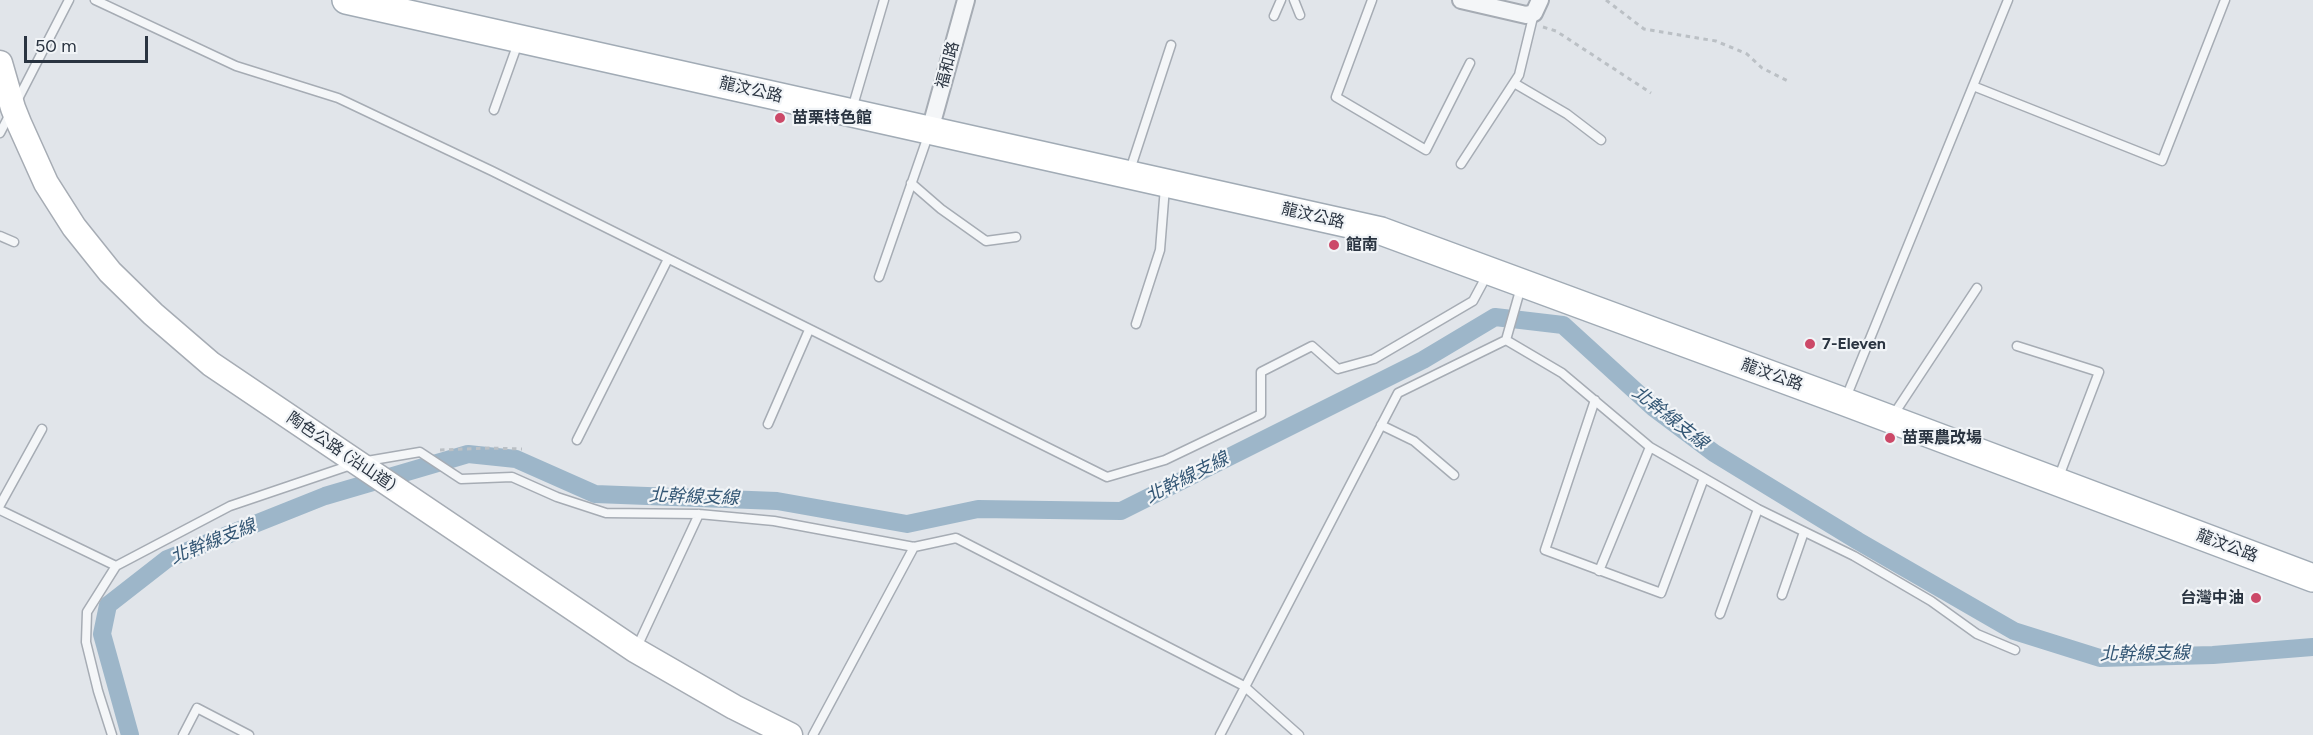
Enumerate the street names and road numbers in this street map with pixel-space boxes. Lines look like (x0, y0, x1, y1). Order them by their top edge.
street label: 福和路 (933, 39, 963, 91)
street label: 龍汶公路 (718, 73, 784, 107)
street label: 龍汶公路 (1280, 199, 1346, 233)
street label: 龍汶公路 (1739, 355, 1805, 395)
street label: 陶色公路 (沿山道) (283, 408, 399, 496)
street label: 龍汶公路 (2194, 526, 2260, 566)

